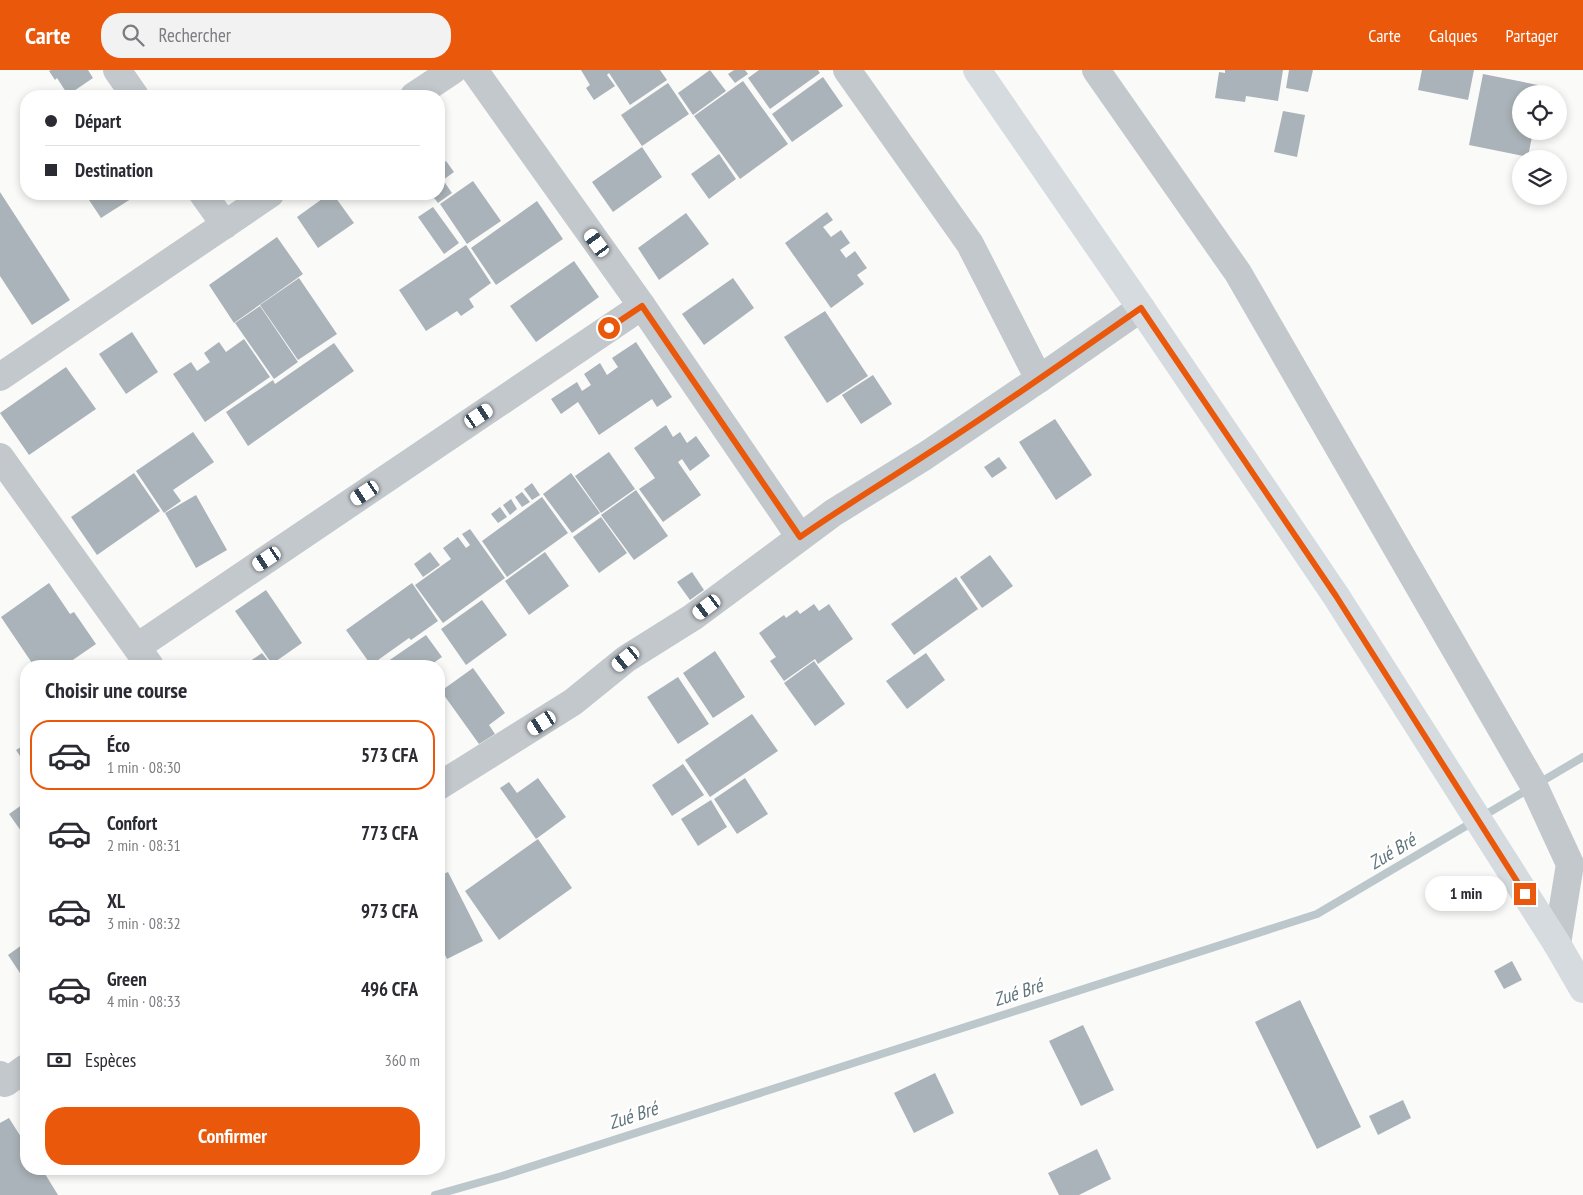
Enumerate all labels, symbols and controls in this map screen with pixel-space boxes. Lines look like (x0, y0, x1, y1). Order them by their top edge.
search box (101, 13, 451, 58)
text: Carte (25, 20, 71, 51)
icon: search (119, 21, 147, 49)
text: Rechercher (159, 23, 231, 47)
text: Carte (1368, 24, 1401, 47)
text: Calques (1429, 24, 1478, 47)
text: Partager (1506, 24, 1558, 47)
map controls (1512, 85, 1567, 205)
button: locate (1512, 85, 1567, 140)
text: Départ (75, 109, 121, 133)
button: layers (1512, 150, 1567, 205)
text: Destination (75, 158, 153, 182)
car (582, 226, 611, 260)
route start (598, 317, 620, 339)
car (462, 401, 495, 431)
car (348, 478, 381, 508)
car (250, 544, 283, 574)
car (690, 592, 723, 622)
car (609, 644, 642, 674)
text: Choisir une course (45, 676, 187, 704)
car (525, 709, 558, 737)
icon: car (47, 733, 92, 778)
text: Éco (107, 733, 130, 757)
text: 573 CFA (361, 743, 418, 767)
text: 1 min · 08:30 (107, 757, 181, 777)
icon: car (47, 811, 92, 856)
text: Confort (107, 811, 157, 835)
text: 773 CFA (361, 821, 418, 845)
water label: Zué Bré (1364, 827, 1422, 874)
text: 2 min · 08:31 (107, 835, 181, 855)
callout: 1 min (1425, 876, 1508, 912)
text: 1 min (1450, 883, 1482, 903)
route end (1514, 883, 1536, 905)
icon: car (47, 889, 92, 934)
text: XL (107, 889, 125, 913)
text: 973 CFA (361, 899, 418, 923)
text: 3 min · 08:32 (107, 913, 181, 933)
icon: car (47, 967, 92, 1012)
text: Green (107, 967, 147, 991)
water label: Zué Bré (990, 972, 1048, 1011)
text: 496 CFA (361, 977, 418, 1001)
text: 4 min · 08:33 (107, 991, 181, 1011)
icon: cash (45, 1046, 73, 1074)
text: Espèces (85, 1048, 136, 1072)
text: 360 m (385, 1050, 420, 1070)
water label: Zué Bré (605, 1095, 663, 1134)
button: Confirmer (45, 1107, 420, 1165)

